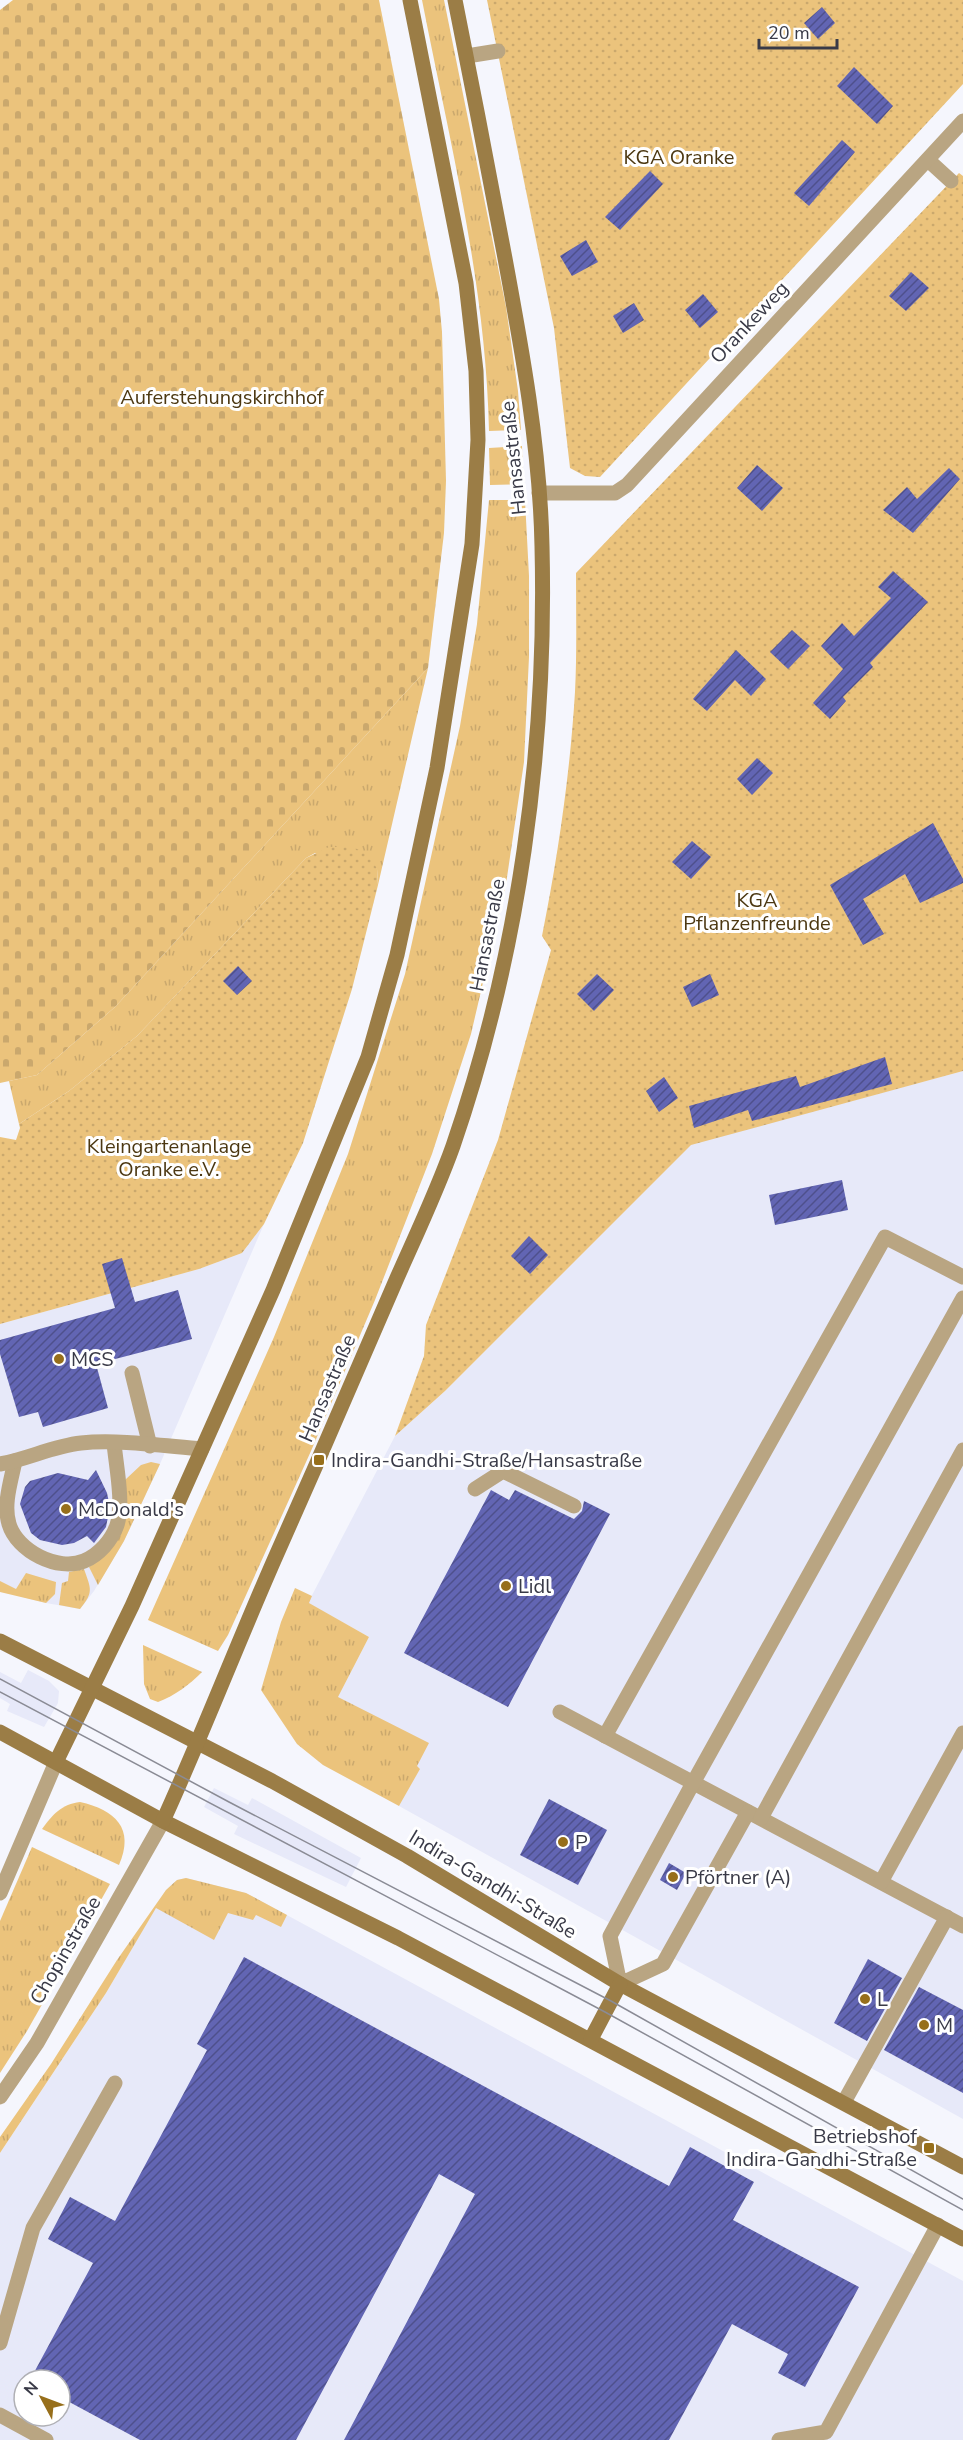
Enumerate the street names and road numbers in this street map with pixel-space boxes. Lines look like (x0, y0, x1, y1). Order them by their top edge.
street label: Orankeweg (704, 275, 795, 369)
street label: Hansastraße (494, 400, 533, 516)
street label: Hansastraße (463, 876, 512, 994)
street label: Hansastraße (293, 1330, 362, 1446)
street label: Indira-Gandhi-Straße (404, 1824, 582, 1945)
street label: Chopinstraße (24, 1891, 107, 2009)

